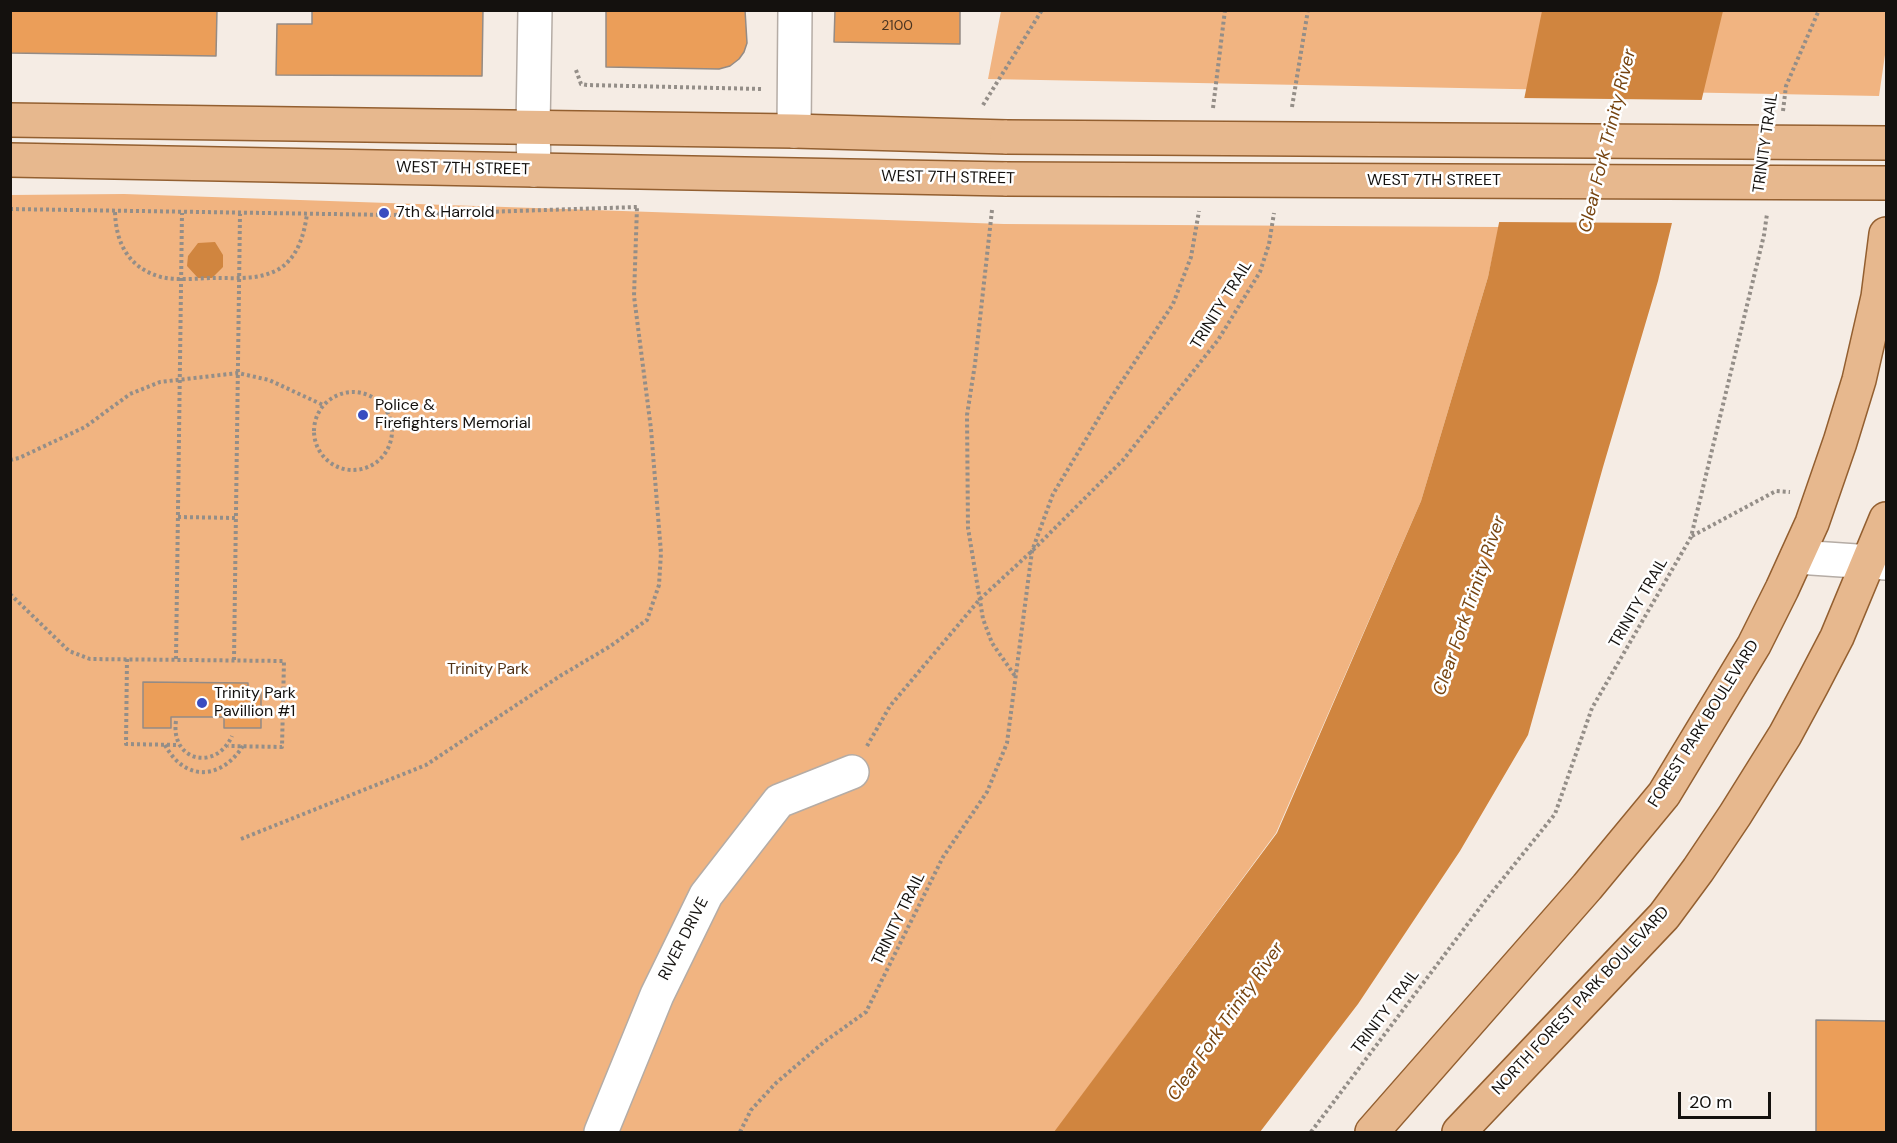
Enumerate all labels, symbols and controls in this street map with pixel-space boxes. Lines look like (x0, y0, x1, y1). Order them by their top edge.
house number: 2100 (881, 18, 913, 34)
water label: Clear Fork Trinity River (1575, 47, 1641, 235)
street label: TRINITY TRAIL (1749, 92, 1783, 194)
street label: WEST 7TH STREET (396, 158, 530, 180)
street label: WEST 7TH STREET (881, 167, 1015, 189)
street label: WEST 7TH STREET (1367, 171, 1501, 191)
place label: 7th & Harrold (396, 203, 494, 223)
marker: 7th & Harrold (377, 206, 391, 220)
street label: TRINITY TRAIL (1187, 257, 1257, 353)
place label: Police & Firefighters Memorial (375, 396, 531, 434)
marker: Police & Firefighters Memorial (356, 408, 370, 422)
water label: Clear Fork Trinity River (1429, 513, 1511, 699)
street label: TRINITY TRAIL (1605, 555, 1673, 651)
street label: FOREST PARK BOULEVARD (1645, 637, 1763, 811)
park label: Trinity Park (447, 660, 529, 680)
place label: Trinity Park Pavillion #1 (214, 684, 296, 722)
marker: Trinity Park Pavillion #1 (195, 696, 209, 710)
street label: TRINITY TRAIL (868, 869, 930, 969)
street label: RIVER DRIVE (655, 894, 713, 984)
street label: NORTH FOREST PARK BOULEVARD (1489, 903, 1673, 1099)
water label: Clear Fork Trinity River (1163, 939, 1289, 1105)
street label: TRINITY TRAIL (1348, 966, 1424, 1058)
scale bar (1681, 1080, 1774, 1118)
text: 20 m (1689, 1090, 1732, 1114)

